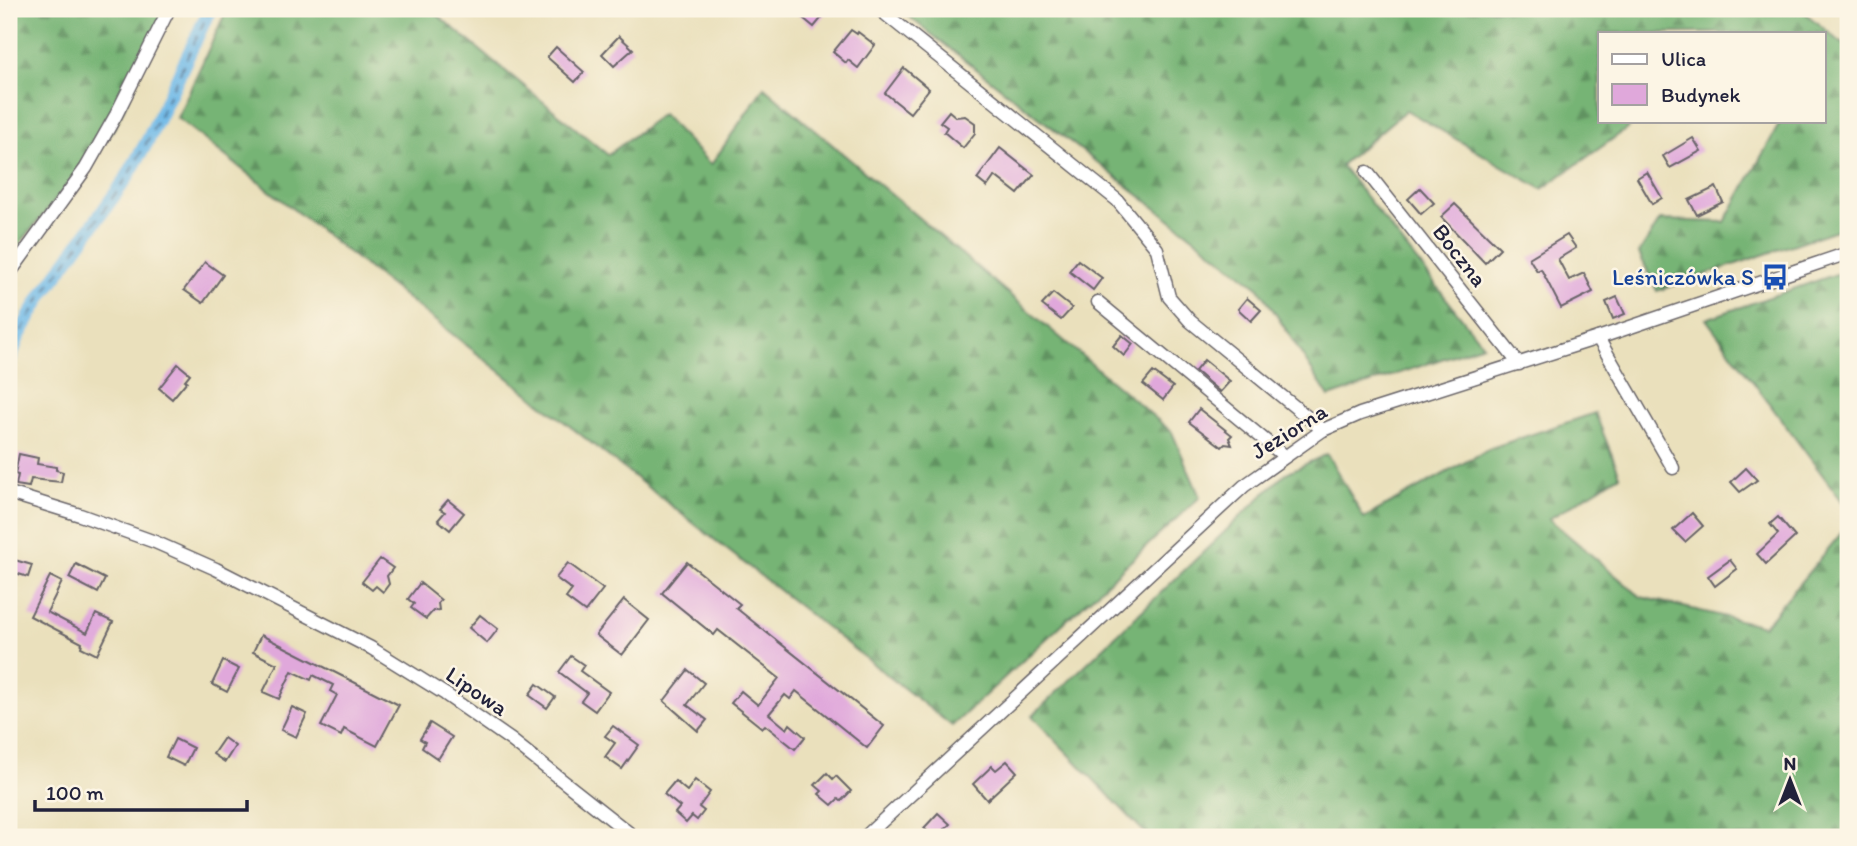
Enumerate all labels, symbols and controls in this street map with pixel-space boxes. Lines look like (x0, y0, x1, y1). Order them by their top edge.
legend (1598, 32, 1826, 122)
text: Ulica (1661, 46, 1706, 71)
text: Budynek (1661, 82, 1741, 107)
street label: Boczna (1427, 218, 1493, 292)
bus stop icon: Leśniczówka S (1760, 262, 1790, 292)
place label: Leśniczówka S (1612, 263, 1754, 291)
street label: Jeziorna (1246, 397, 1332, 465)
street label: Lipowa (441, 660, 513, 722)
north arrow (1756, 744, 1826, 814)
text: N (1784, 752, 1796, 775)
scale bar (35, 769, 247, 813)
text: 100 m (46, 780, 104, 805)

